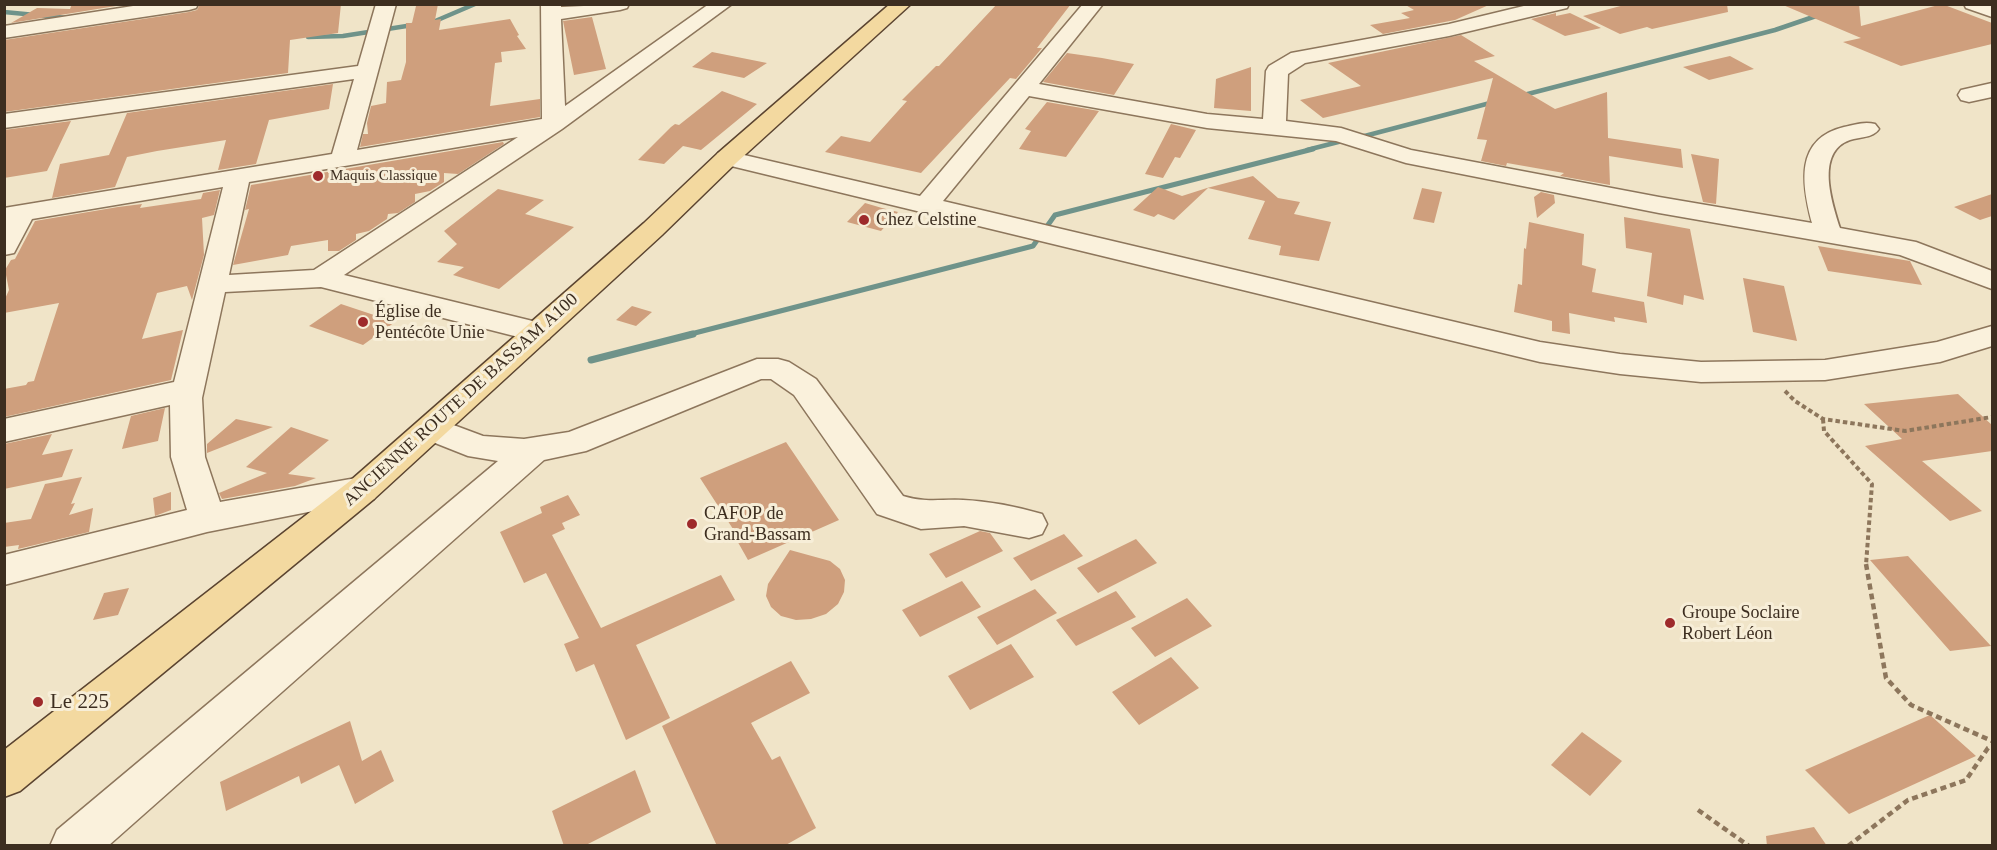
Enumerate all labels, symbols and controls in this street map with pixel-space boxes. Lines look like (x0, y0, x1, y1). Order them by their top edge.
place label: Maquis Classique (330, 167, 437, 185)
marker: Maquis Classique (311, 169, 325, 183)
place label: Chez Celstine (876, 209, 976, 231)
marker: Chez Celstine (857, 213, 871, 227)
street label: ANCIENNE ROUTE DE BASSAM A100 (339, 289, 583, 511)
place label: Église de Pentécôte Unie (375, 301, 484, 344)
marker: Église de Pentécôte Unie (356, 315, 370, 329)
place label: CAFOP de Grand-Bassam (704, 503, 811, 546)
marker: CAFOP de Grand-Bassam (685, 517, 699, 531)
place label: Groupe Soclaire Robert Léon (1682, 602, 1799, 644)
marker: Groupe Soclaire Robert Léon (1663, 616, 1677, 630)
place label: Le 225 (50, 689, 109, 715)
marker: Le 225 (31, 695, 45, 709)

